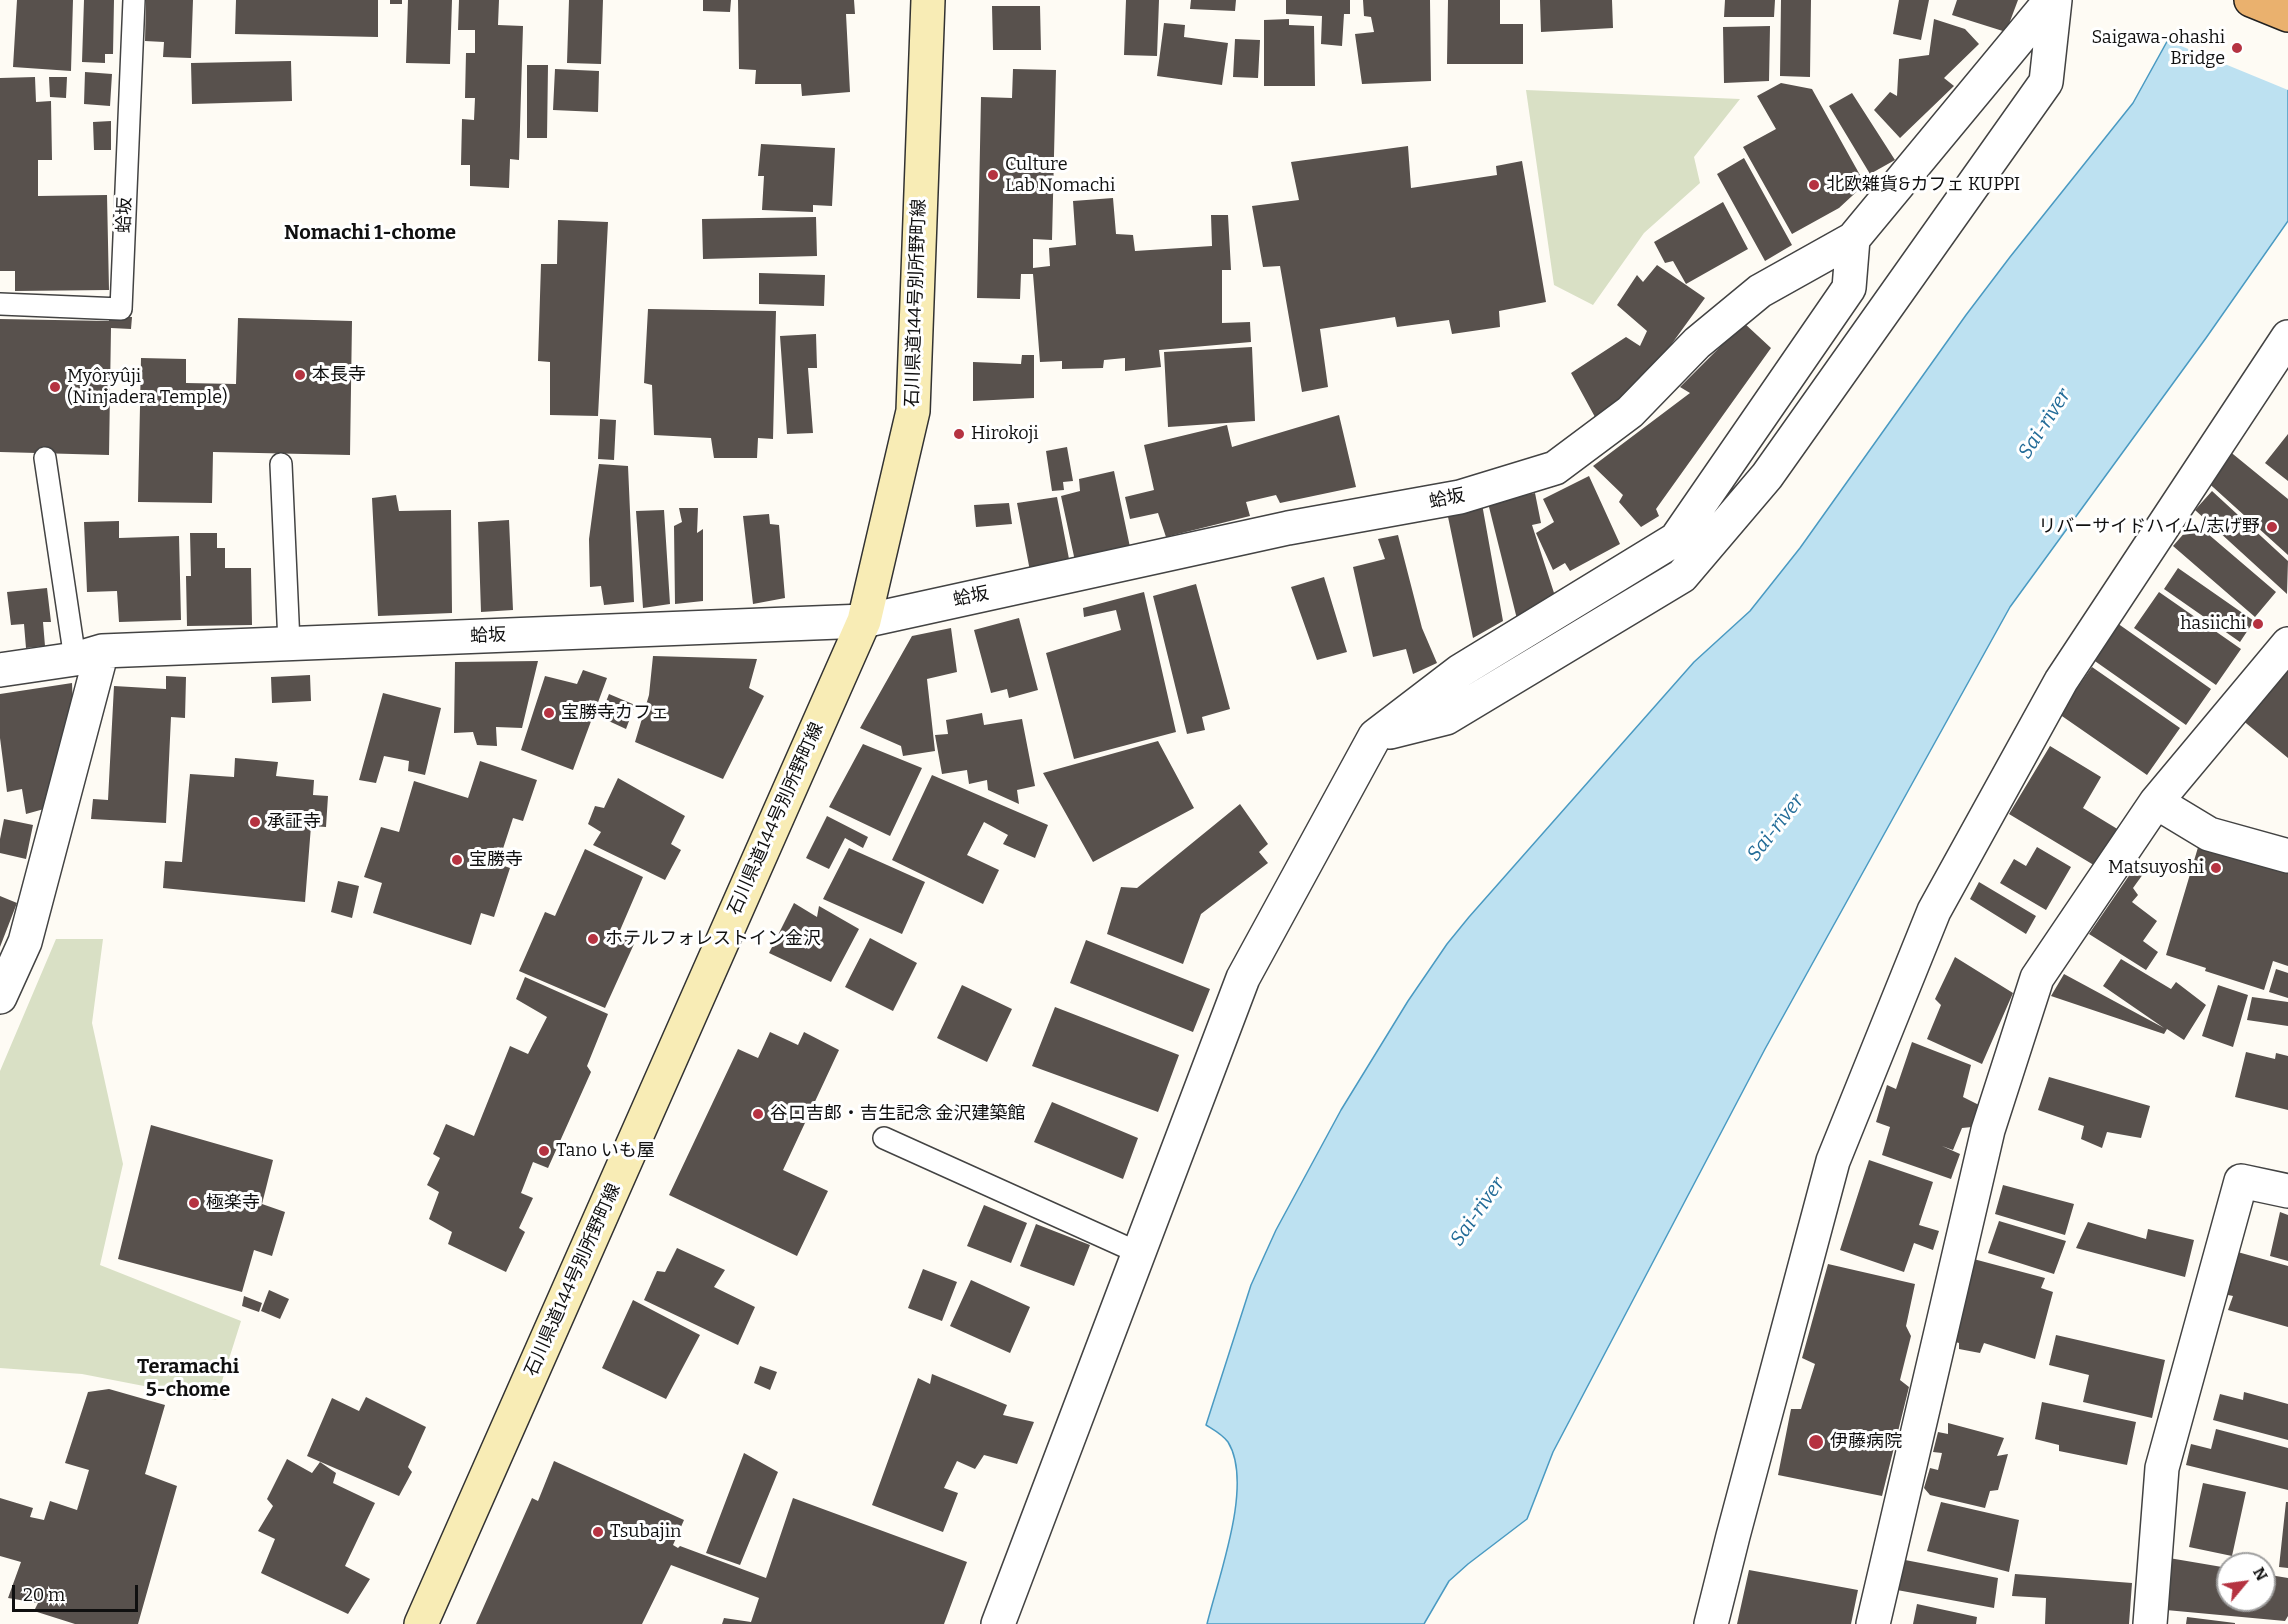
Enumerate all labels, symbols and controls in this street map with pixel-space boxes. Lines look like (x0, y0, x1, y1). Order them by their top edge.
place label: Saigawa-ohashi Bridge (2091, 27, 2225, 70)
marker: Saigawa-ohashi Bridge (2230, 41, 2244, 55)
place label: Culture Lab Nomachi (1005, 154, 1115, 196)
marker: Culture Lab Nomachi (986, 168, 1000, 182)
place label: 北欧雑貨&カフェ KUPPI (1826, 174, 2020, 196)
marker: 北欧雑貨&カフェ KUPPI (1807, 178, 1821, 192)
street label: 蛤坂 (114, 197, 136, 233)
street label: 石川県道144号別所野町線 (902, 198, 930, 408)
district label: Nomachi 1-chome (284, 221, 456, 245)
place label: 本長寺 (312, 364, 366, 386)
place label: Myôryûji (Ninjadera Temple) (67, 366, 228, 409)
marker: 本長寺 (293, 368, 307, 382)
marker: Myôryûji (Ninjadera Temple) (48, 380, 62, 394)
water label: Sai-river (2014, 385, 2076, 463)
place label: Hirokoji (971, 423, 1039, 445)
marker: Hirokoji (952, 427, 966, 441)
street label: 蛤坂 (1427, 485, 1467, 513)
place label: リバーサイドハイム/志げ野 (2038, 516, 2260, 538)
marker: リバーサイドハイム/志げ野 (2265, 520, 2279, 534)
street label: 蛤坂 (951, 583, 991, 611)
place label: hasiichi (2180, 613, 2246, 635)
marker: hasiichi (2251, 617, 2265, 631)
street label: 蛤坂 (470, 625, 506, 647)
place label: 宝勝寺カフェ (561, 702, 669, 724)
marker: 宝勝寺カフェ (542, 706, 556, 720)
street label: 石川県道144号別所野町線 (724, 719, 828, 919)
water label: Sai-river (1742, 790, 1810, 866)
place label: 承証寺 (267, 811, 321, 833)
marker: 承証寺 (248, 815, 262, 829)
place label: 宝勝寺 (469, 849, 523, 871)
marker: 宝勝寺 (450, 853, 464, 867)
place label: Matsuyoshi (2108, 857, 2204, 879)
marker: Matsuyoshi (2209, 861, 2223, 875)
place label: ホテルフォレストイン金沢 (605, 928, 821, 950)
marker: ホテルフォレストイン金沢 (586, 932, 600, 946)
place label: 谷口吉郎・吉生記念 金沢建築館 (770, 1103, 1026, 1125)
marker: 谷口吉郎・吉生記念 金沢建築館 (751, 1107, 765, 1121)
place label: Tano いも屋 (556, 1140, 655, 1162)
marker: Tano いも屋 (537, 1144, 551, 1158)
water label: Sai-river (1446, 1173, 1510, 1251)
street label: 石川県道144号別所野町線 (521, 1180, 625, 1380)
place label: 極楽寺 (206, 1192, 260, 1214)
marker: 極楽寺 (187, 1196, 201, 1210)
district label: Teramachi 5-chome (137, 1355, 239, 1402)
place label: 伊藤病院 (1830, 1431, 1902, 1453)
marker: 伊藤病院 (1807, 1433, 1825, 1451)
place label: Tsubajin (610, 1521, 681, 1543)
marker: Tsubajin (591, 1525, 605, 1539)
north arrow (2216, 1552, 2276, 1612)
text: N (2249, 1564, 2272, 1584)
scale bar (15, 1573, 141, 1611)
text: 20 m (23, 1584, 65, 1606)

